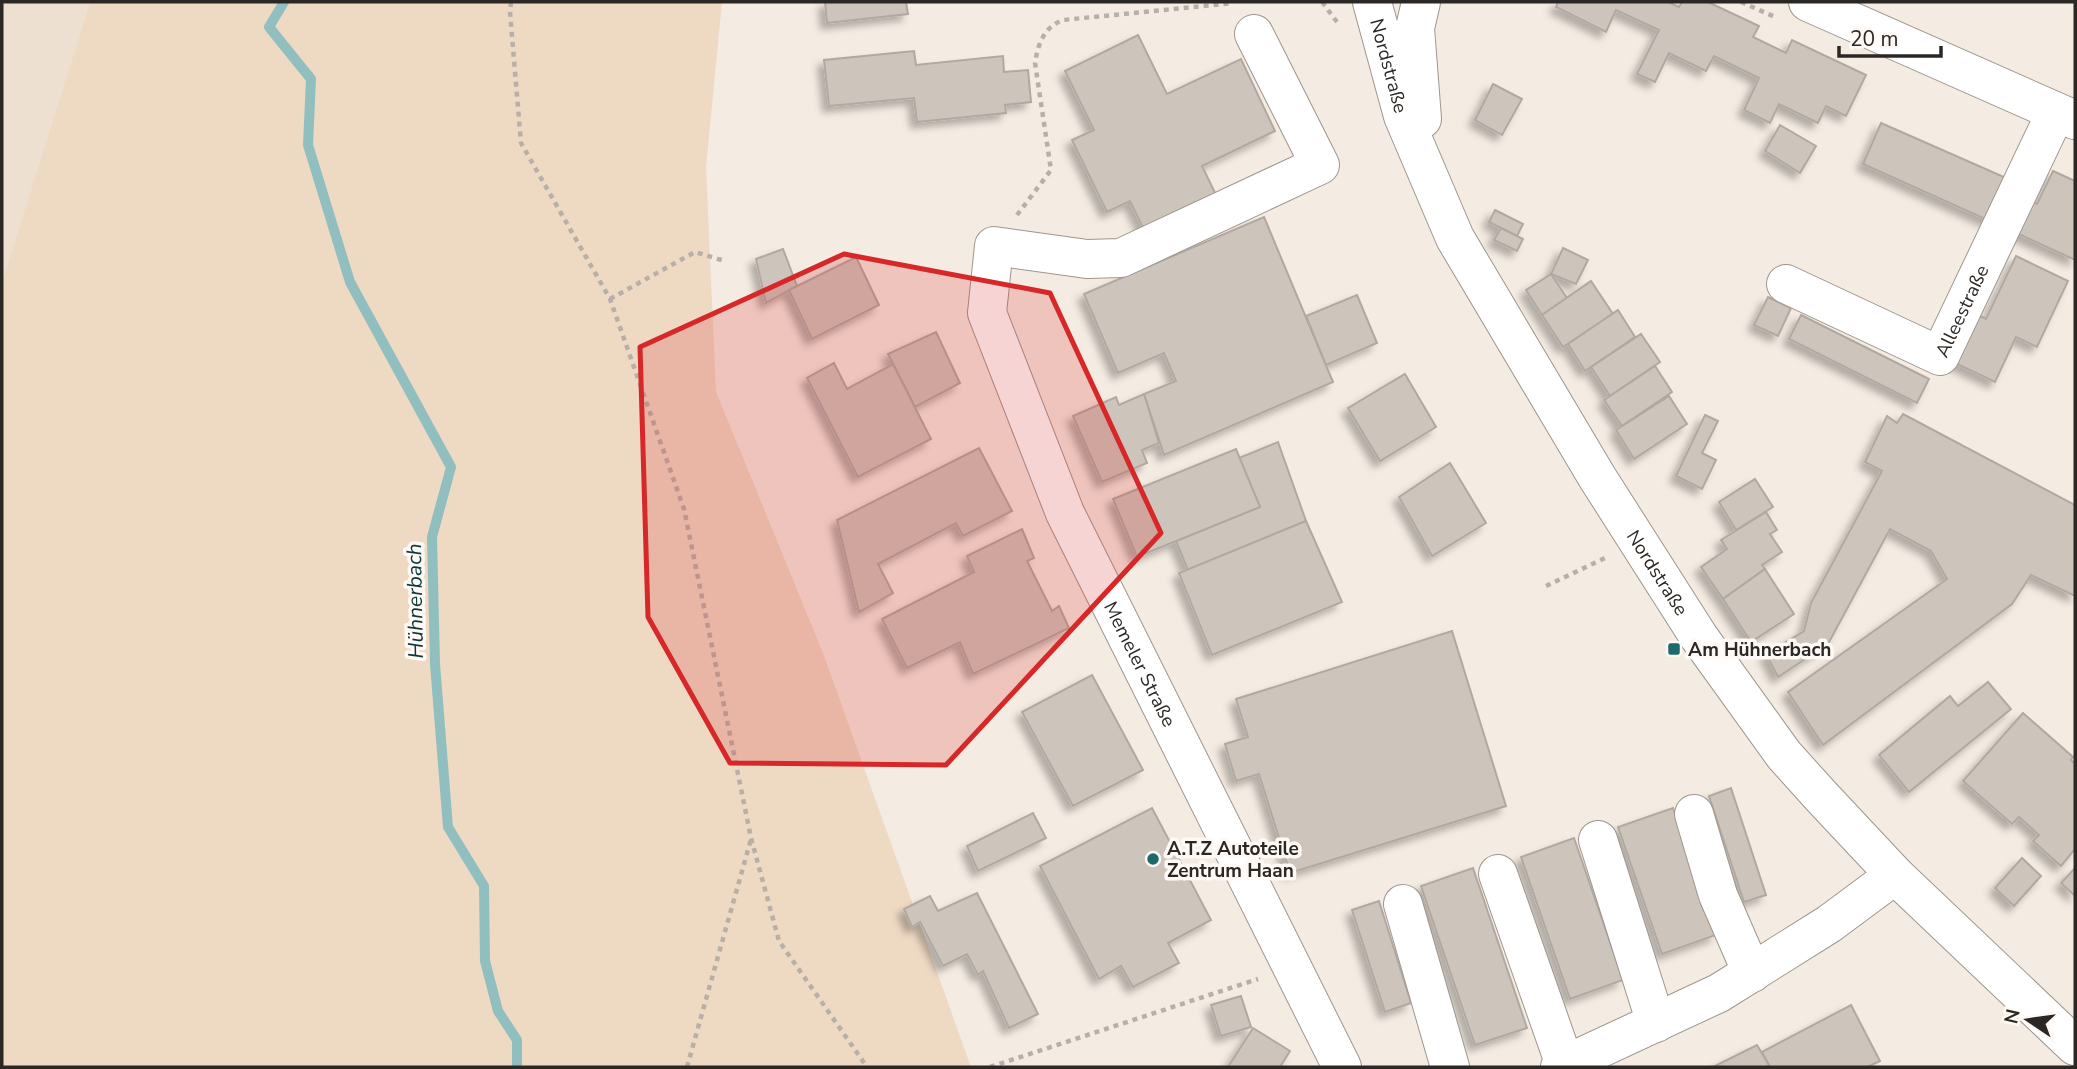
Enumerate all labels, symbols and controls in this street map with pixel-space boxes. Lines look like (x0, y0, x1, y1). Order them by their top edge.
scale bar (1839, 14, 1940, 58)
street label: Nordstraße (1363, 16, 1414, 116)
text: 20 m (1850, 25, 1899, 53)
street label: Alleestraße (1929, 261, 1995, 362)
street label: Nordstraße (1620, 525, 1694, 621)
water label: Hühnerbach (400, 543, 430, 659)
street label: Memeler Straße (1097, 597, 1182, 731)
place label: Am Hühnerbach (1688, 637, 1831, 663)
marker: Am Hühnerbach (1666, 641, 1682, 657)
place label: A.T.Z Autoteile Zentrum Haan (1167, 836, 1299, 884)
marker: A.T.Z Autoteile Zentrum Haan (1145, 851, 1161, 867)
north arrow (1993, 985, 2063, 1055)
text: N (1998, 1007, 2027, 1026)

